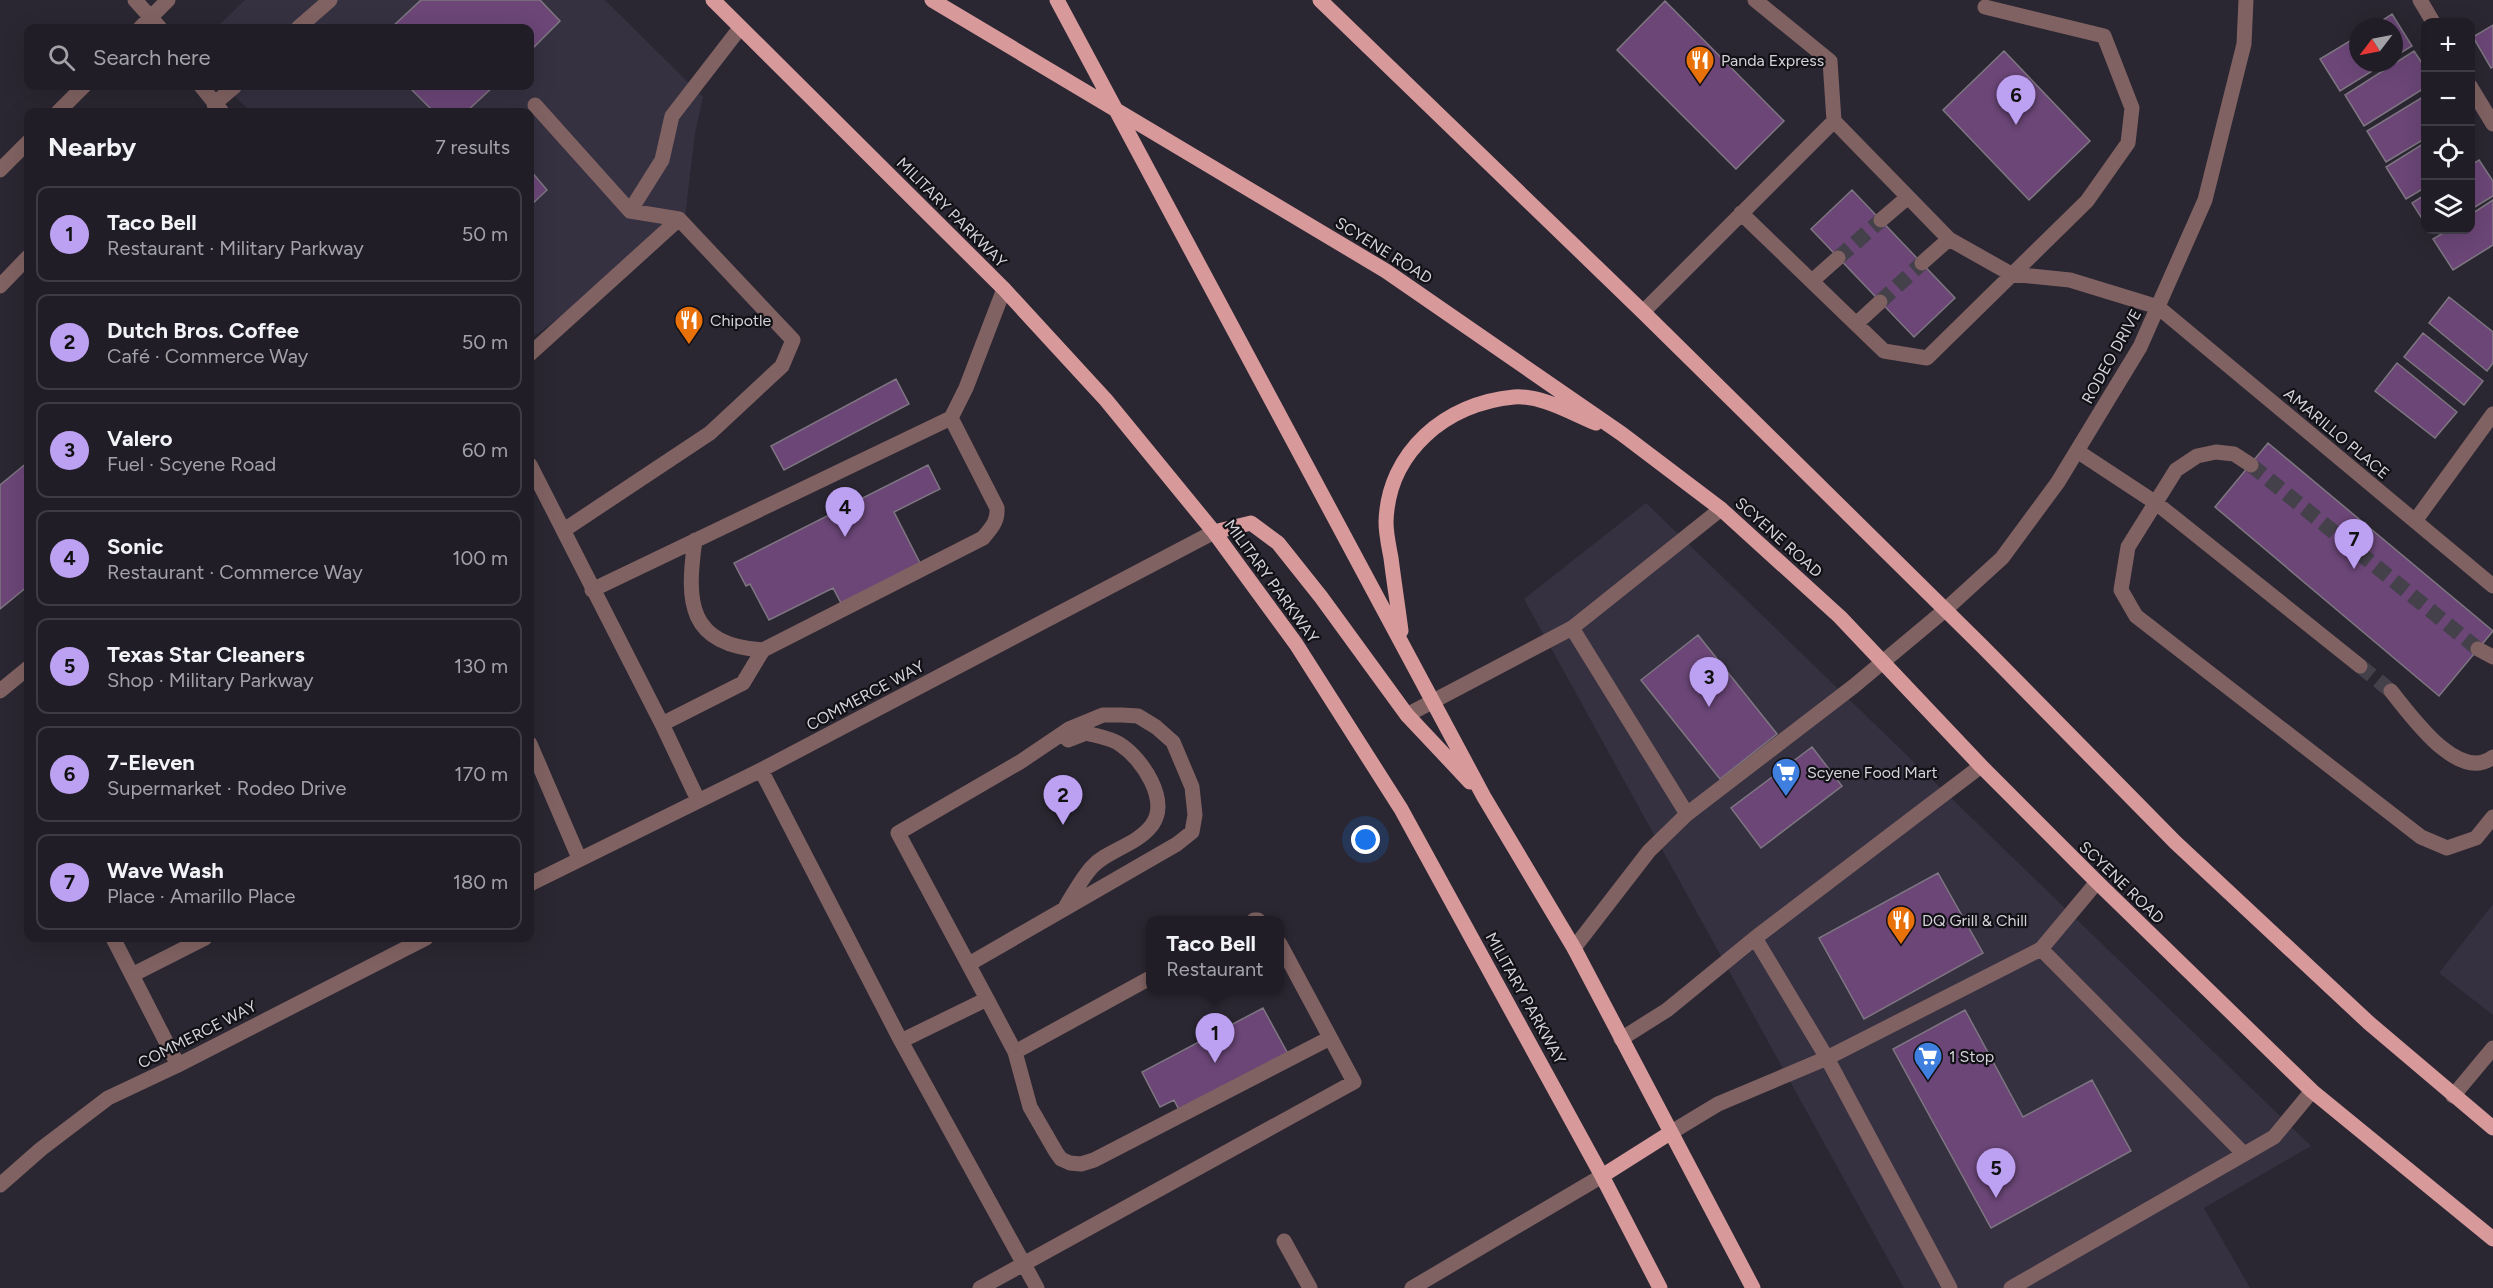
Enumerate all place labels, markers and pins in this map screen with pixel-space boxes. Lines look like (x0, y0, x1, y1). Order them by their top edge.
restaurant icon: Panda Express (1684, 44, 1716, 86)
place label: Panda Express (1721, 51, 1824, 70)
pin: 6 (1996, 76, 2036, 125)
restaurant icon: Chipotle (673, 304, 705, 346)
place label: Chipotle (710, 311, 771, 330)
pin: 4 (826, 488, 864, 537)
pin: 7 (2334, 520, 2374, 569)
pin: 3 (1690, 658, 1728, 707)
supermarket icon: Scyene Food Mart (1770, 756, 1802, 798)
place label: Scyene Food Mart (1807, 763, 1937, 782)
pin: 2 (1044, 776, 1082, 825)
restaurant icon: DQ Grill & Chill (1885, 904, 1917, 946)
place label: DQ Grill & Chill (1922, 911, 2027, 930)
pin: 1 (1196, 1014, 1234, 1063)
supermarket icon: 1 Stop (1912, 1040, 1944, 1082)
place label: 1 Stop (1949, 1047, 1994, 1066)
pin: 5 (1976, 1148, 2016, 1198)

